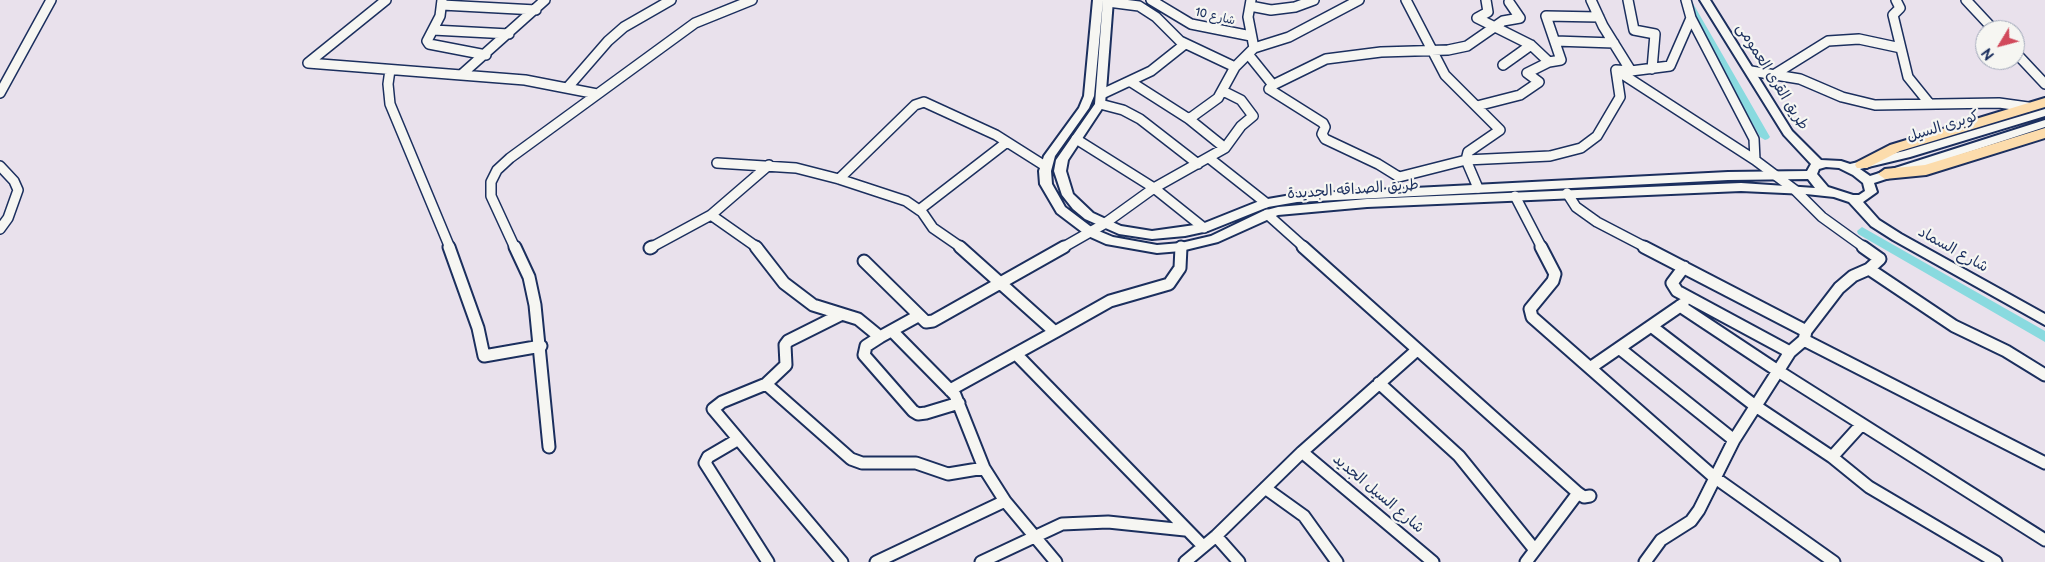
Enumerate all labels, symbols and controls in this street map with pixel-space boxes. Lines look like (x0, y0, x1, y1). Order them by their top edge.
street label: شارع 10 (1193, 5, 1237, 29)
street label: طريق القرى العمومى (1732, 20, 1812, 134)
north arrow (1975, 20, 2025, 70)
text: N (1978, 44, 1998, 63)
street label: كوبرى السيل (1905, 108, 1981, 146)
street label: طريق الصداقه الجديدة (1287, 176, 1419, 204)
street label: شارع السماد (1915, 223, 1991, 277)
street label: شارع السيل الجديد (1329, 451, 1427, 537)

